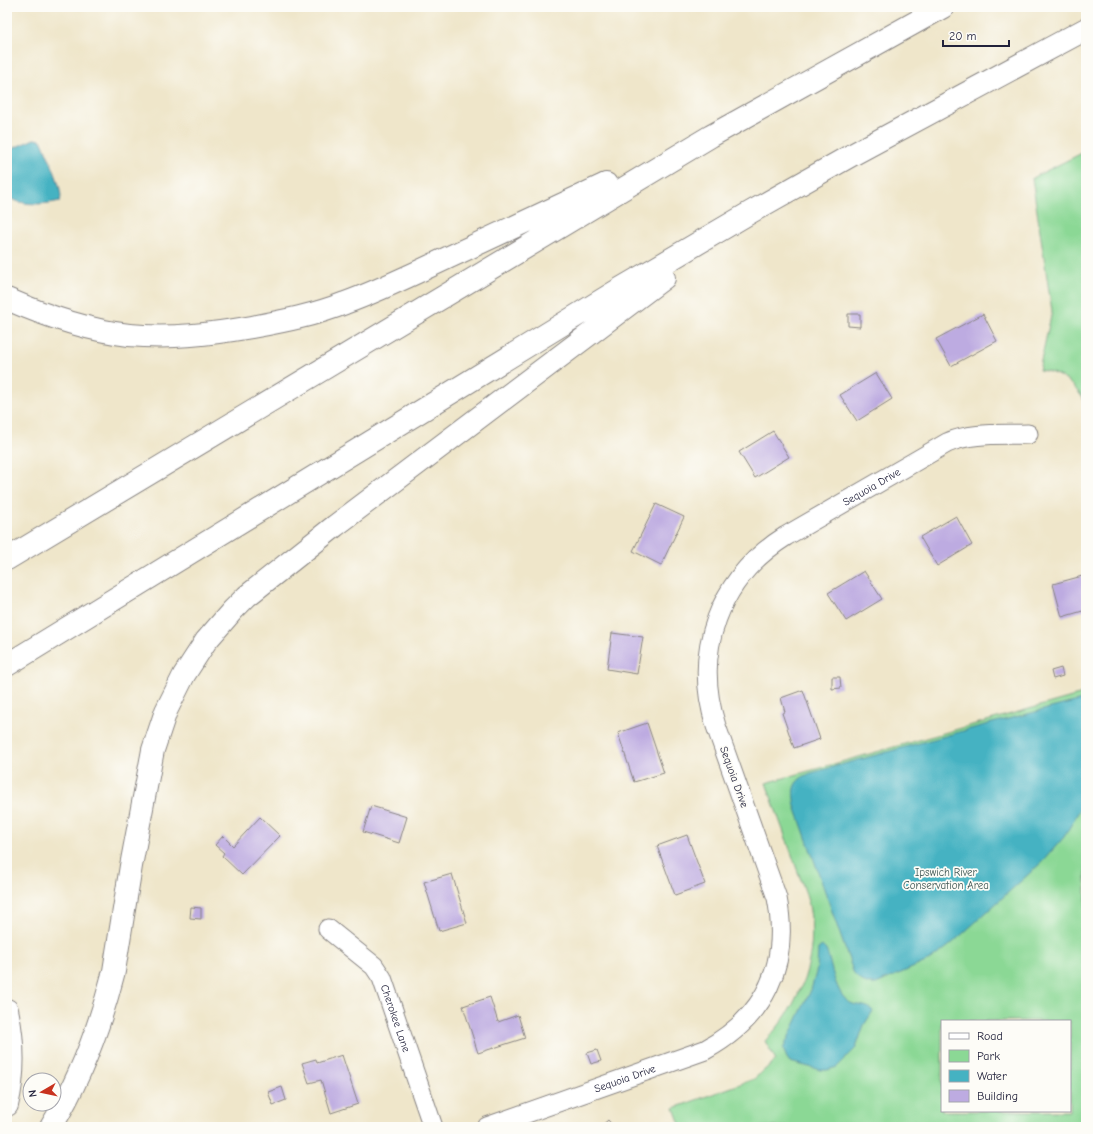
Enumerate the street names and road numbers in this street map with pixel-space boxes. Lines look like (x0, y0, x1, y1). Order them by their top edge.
street label: Sequoia Drive (840, 465, 903, 508)
street label: Sequoia Drive (717, 745, 751, 810)
street label: Cherokee Lane (378, 983, 414, 1054)
street label: Sequoia Drive (592, 1061, 658, 1095)

